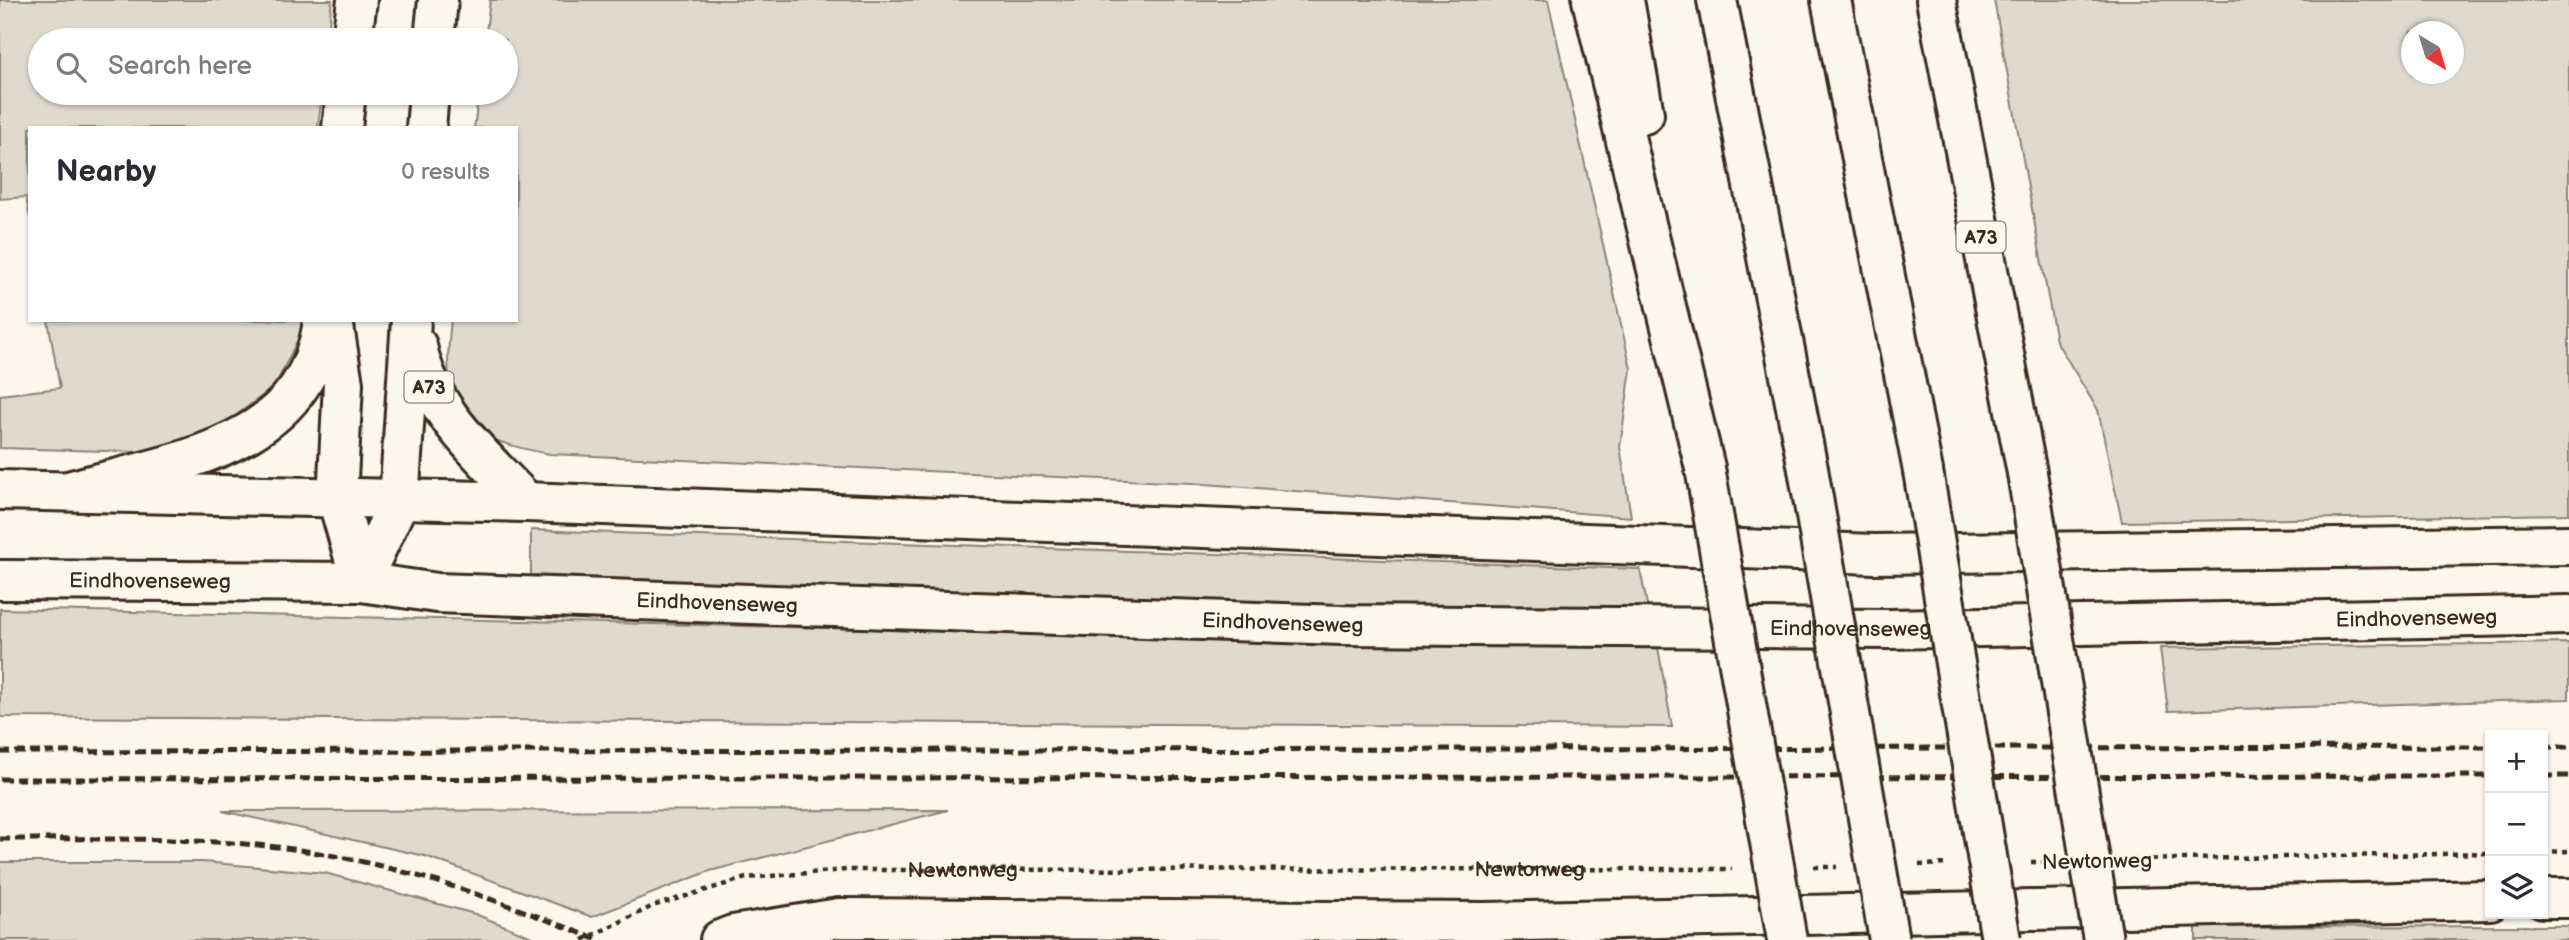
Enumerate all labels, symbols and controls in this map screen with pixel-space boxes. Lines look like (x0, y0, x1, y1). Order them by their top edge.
north arrow (2401, 21, 2464, 84)
search box (28, 28, 518, 105)
icon: search (52, 48, 90, 86)
text: Search here (108, 51, 252, 82)
text: Nearby (56, 154, 156, 190)
text: 0 results (401, 158, 490, 186)
road number: A73 (1956, 221, 2006, 252)
road number: A73 (404, 372, 453, 402)
street label: Eindhovenseweg (69, 568, 231, 594)
street label: Eindhovenseweg (636, 588, 798, 619)
street label: Eindhovenseweg (2335, 604, 2498, 633)
street label: Eindhovenseweg (1201, 608, 1364, 638)
street label: Eindhovenseweg (1770, 616, 1932, 642)
map controls (2485, 730, 2548, 919)
button: + (2485, 730, 2548, 793)
button: − (2485, 793, 2548, 856)
street label: Newtonweg (2042, 848, 2152, 875)
button: layers (2485, 856, 2548, 919)
street label: Newtonweg (1474, 857, 1585, 882)
street label: Newtonweg (907, 858, 1018, 883)

